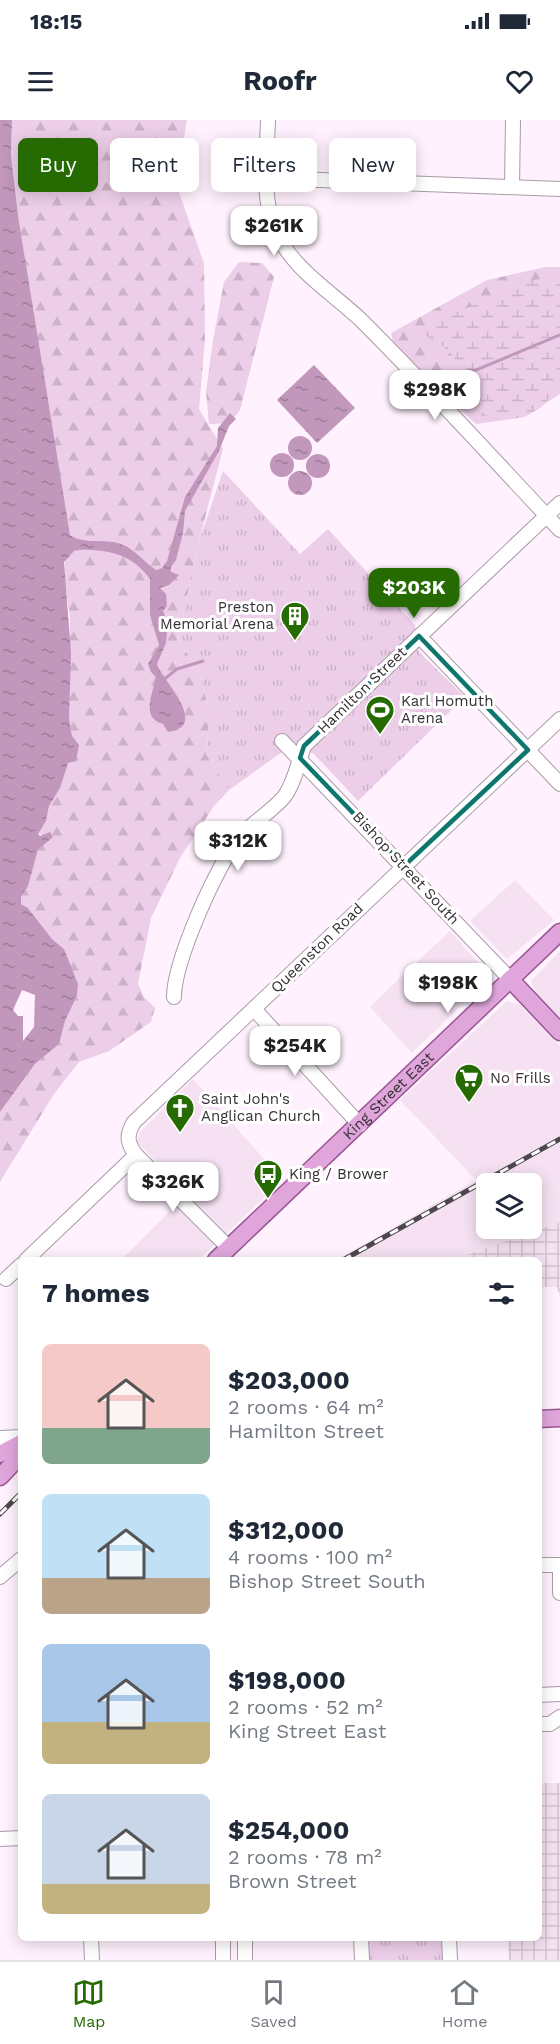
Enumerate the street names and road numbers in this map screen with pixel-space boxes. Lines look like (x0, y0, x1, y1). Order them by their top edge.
street label: Hamilton Street (314, 642, 411, 737)
street label: Bishop Street South (349, 808, 463, 928)
street label: Queenston Road (267, 899, 367, 997)
street label: King Street East (339, 1048, 438, 1143)

